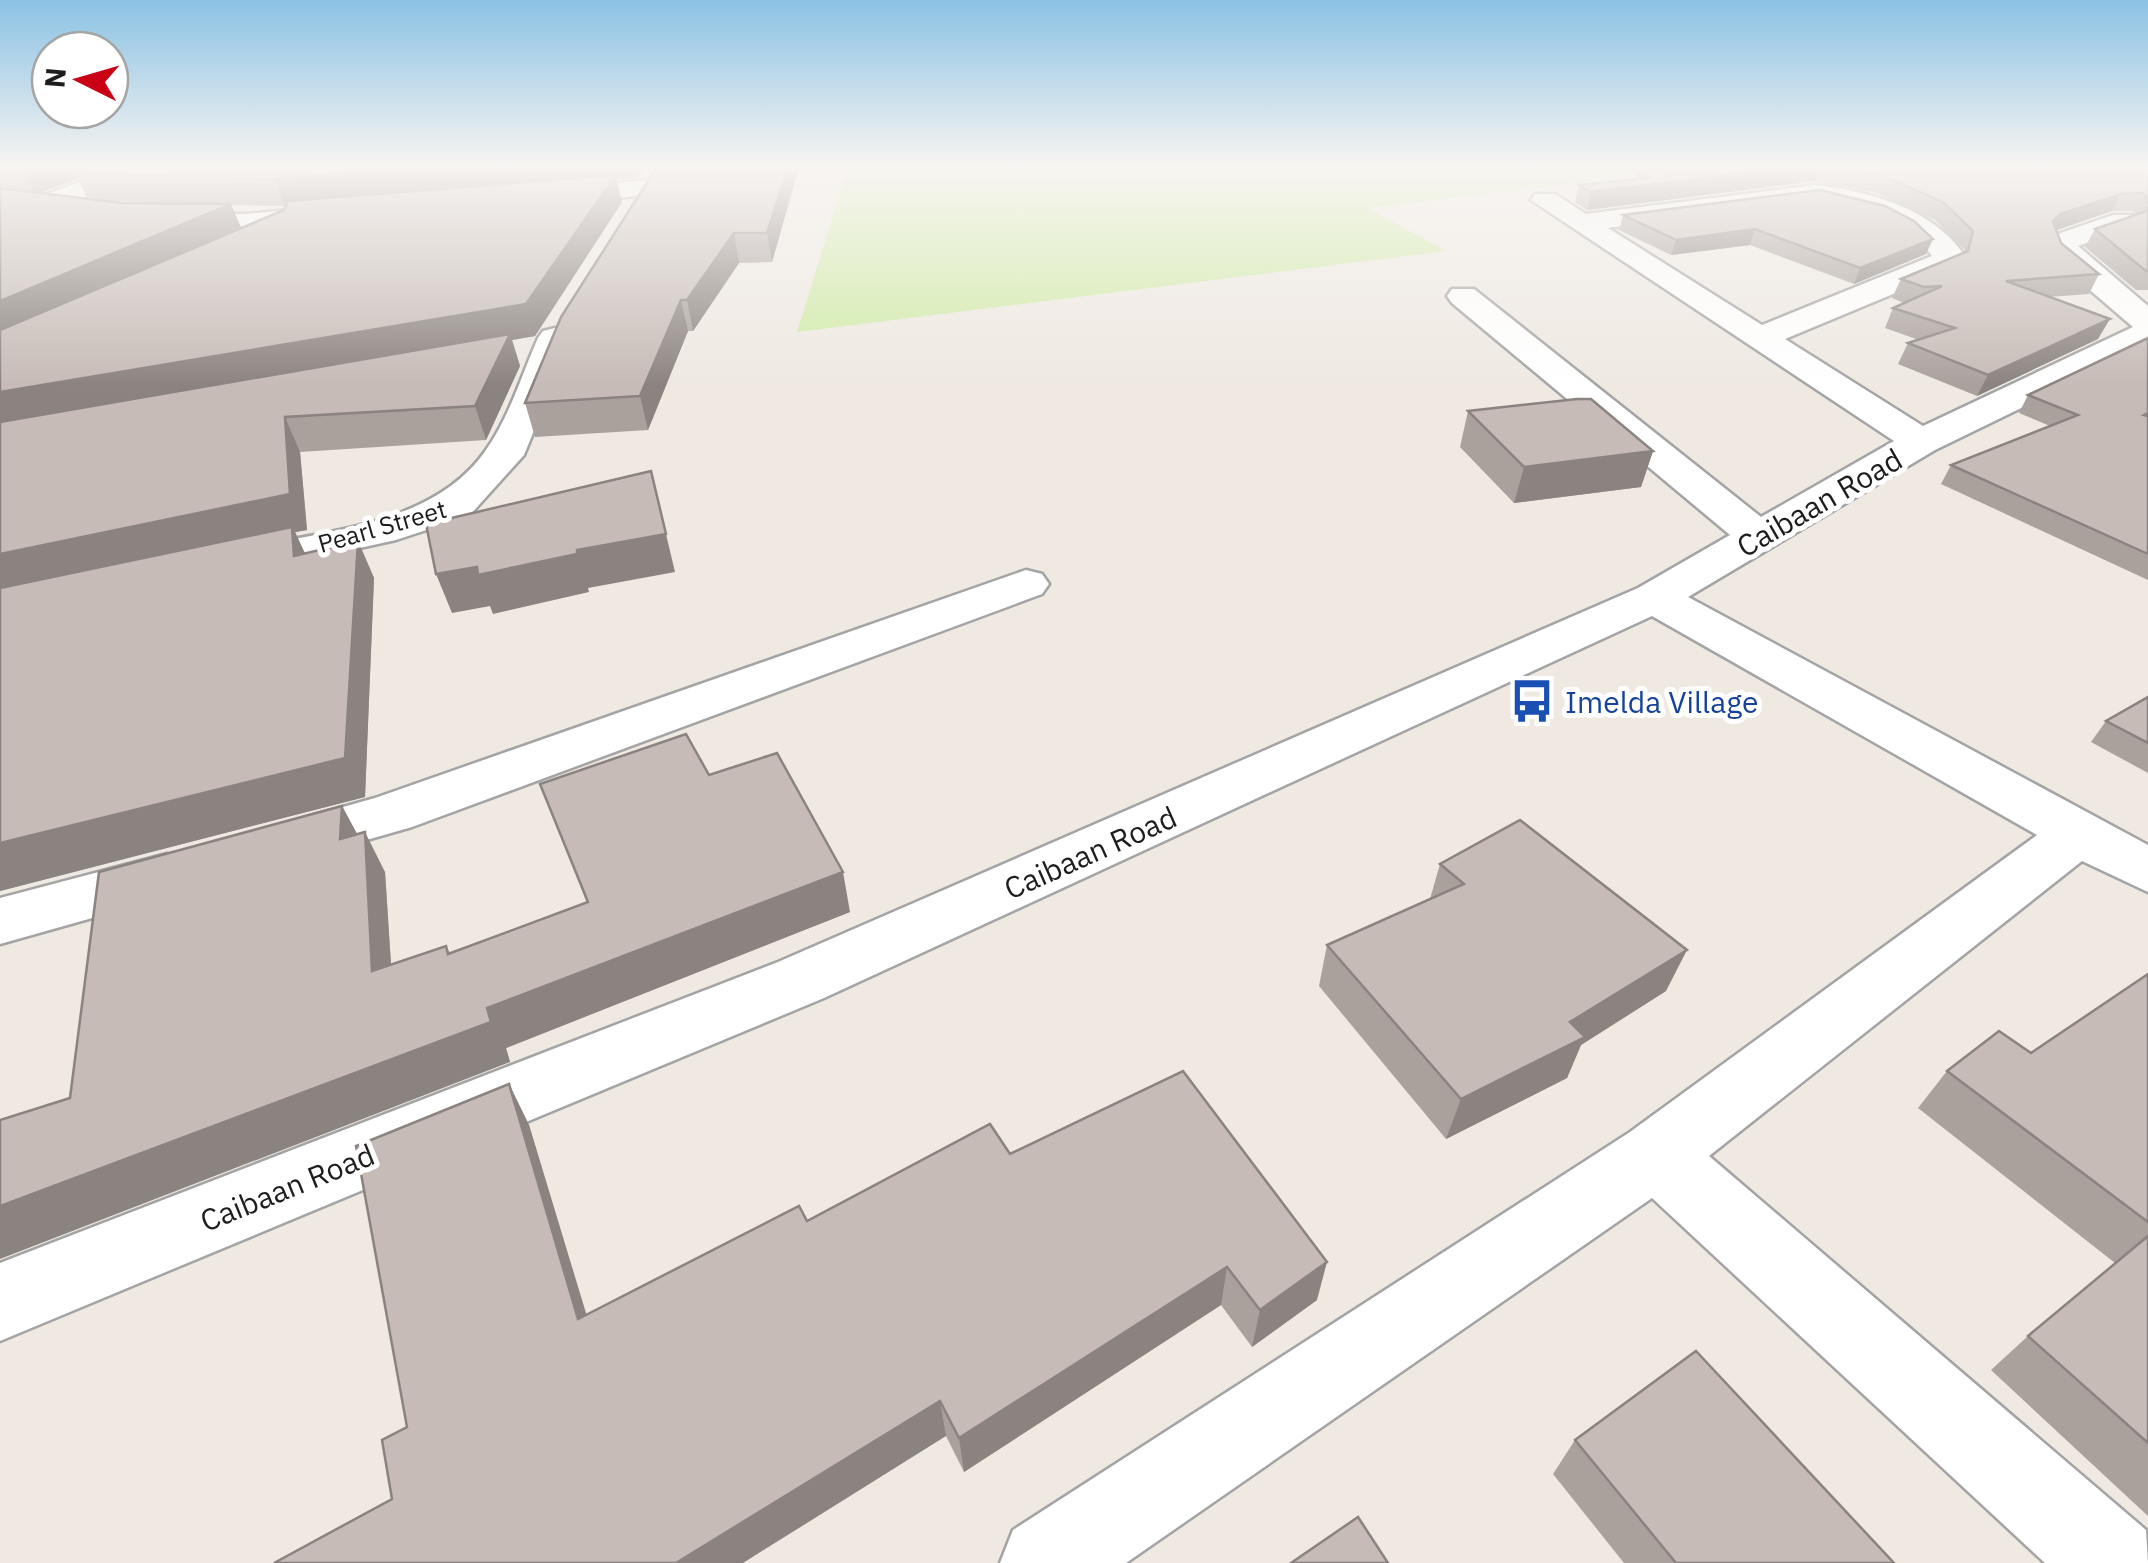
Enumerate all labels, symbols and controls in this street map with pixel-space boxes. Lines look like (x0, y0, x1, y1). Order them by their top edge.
north arrow (30, 30, 130, 130)
text: N (35, 66, 74, 89)
street label: Caibaan Road (1729, 439, 1909, 565)
street label: Pearl Street (314, 492, 450, 560)
bus stop icon: Imelda Village (1508, 677, 1556, 725)
place label: Imelda Village (1565, 682, 1758, 721)
street label: Caibaan Road (998, 797, 1182, 907)
street label: Caibaan Road (194, 1134, 380, 1240)

